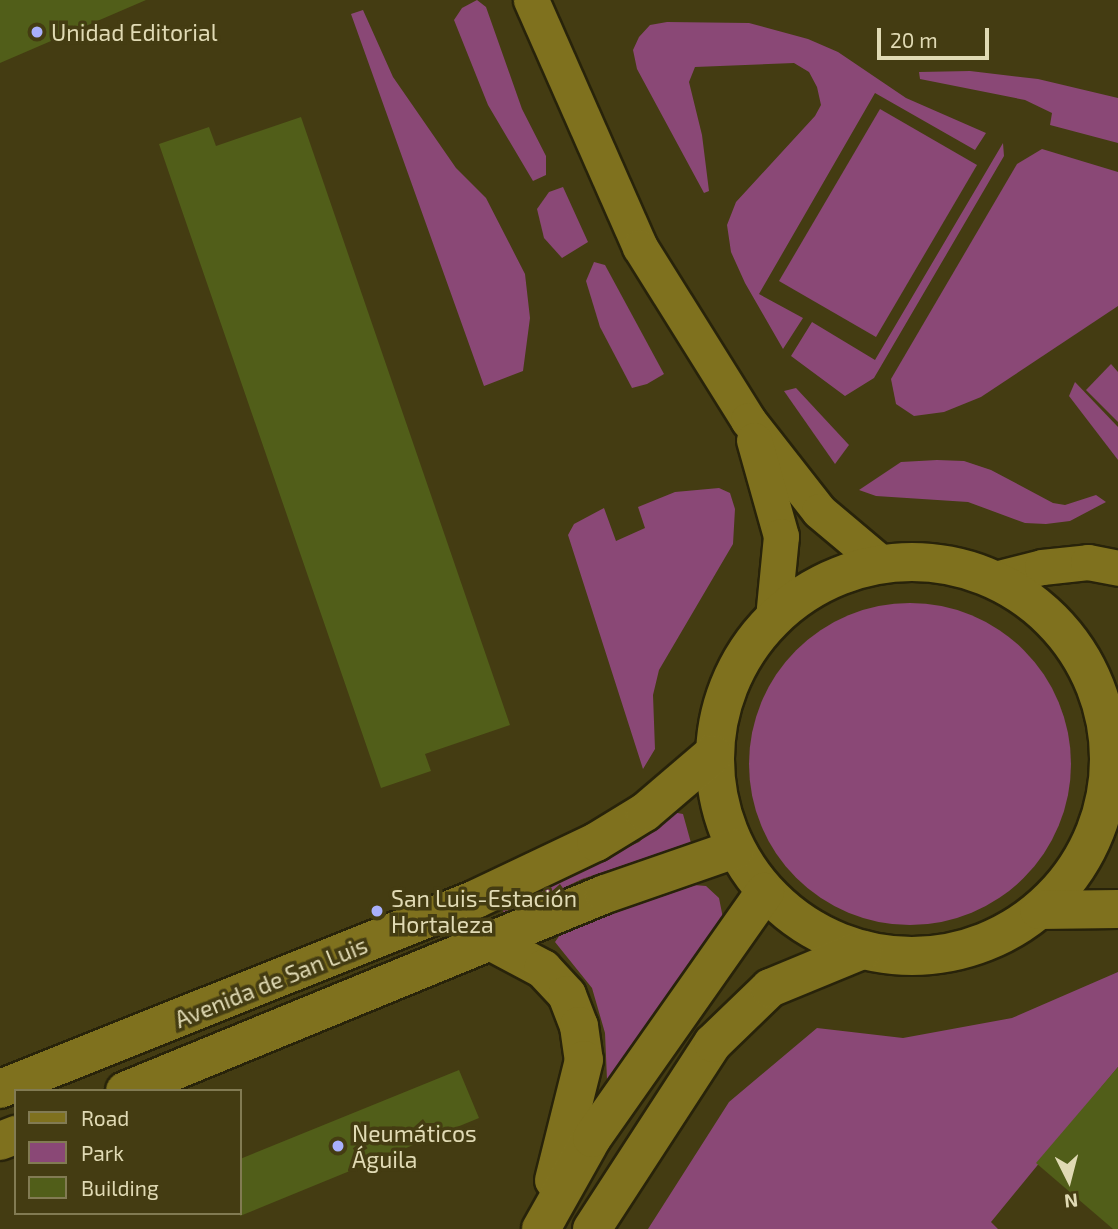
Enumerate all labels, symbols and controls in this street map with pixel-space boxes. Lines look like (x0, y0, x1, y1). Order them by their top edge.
scale bar (880, 14, 992, 58)
place label: Unidad Editorial (51, 18, 217, 46)
marker: Unidad Editorial (29, 24, 45, 40)
text: 20 m (890, 27, 938, 52)
place label: San Luis-Estación Hortaleza (391, 884, 577, 938)
marker: San Luis-Estación Hortaleza (369, 903, 385, 919)
street label: Avenida de San Luis (171, 931, 371, 1033)
legend (14, 1089, 242, 1215)
text: Road (81, 1105, 129, 1130)
place label: Neumáticos Águila (352, 1119, 477, 1173)
marker: Neumáticos Águila (330, 1138, 346, 1154)
text: Park (81, 1140, 124, 1165)
north arrow (1034, 1145, 1104, 1215)
text: Building (81, 1175, 159, 1200)
text: N (1063, 1189, 1079, 1214)

